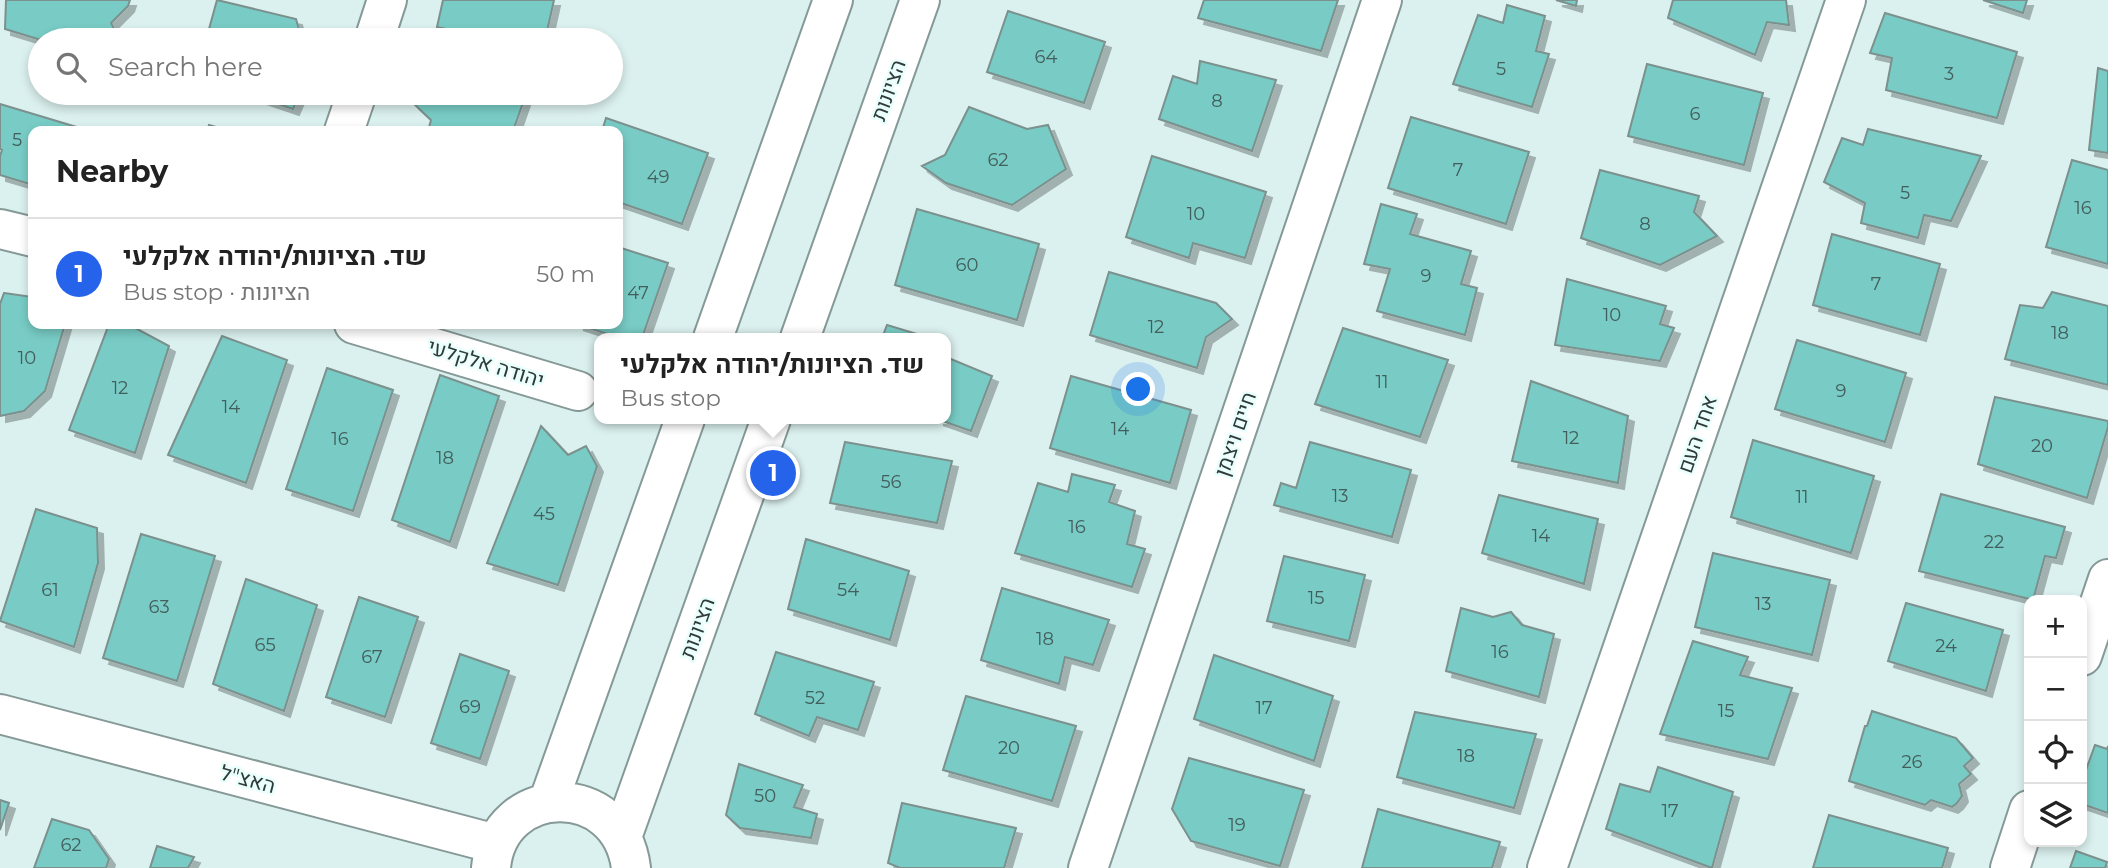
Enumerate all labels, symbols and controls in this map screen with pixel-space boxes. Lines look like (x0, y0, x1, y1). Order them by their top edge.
search box (28, 28, 623, 105)
house number: 64 (1035, 46, 1058, 68)
icon: search (52, 48, 90, 86)
text: Search here (108, 51, 263, 83)
street label: הציונות (865, 56, 911, 124)
house number: 5 (1496, 58, 1506, 80)
house number: 3 (1944, 63, 1954, 85)
house number: 8 (1211, 90, 1223, 112)
house number: 6 (1690, 103, 1701, 125)
house number: 5 (12, 129, 22, 151)
house number: 62 (987, 149, 1009, 171)
text: Nearby (56, 153, 168, 190)
house number: 7 (1453, 159, 1463, 181)
house number: 49 (647, 166, 669, 188)
house number: 5 (1900, 182, 1910, 204)
house number: 16 (2074, 197, 2092, 219)
house number: 10 (1187, 203, 1205, 225)
house number: 8 (1639, 213, 1651, 235)
text: שד. הציונות/יהודה אלקלעי (123, 240, 427, 272)
house number: 60 (956, 254, 978, 276)
text: 1 (74, 260, 84, 288)
text: 50 m (536, 260, 595, 288)
house number: 9 (1421, 265, 1432, 287)
house number: 7 (1871, 273, 1881, 295)
text: Bus stop · הציונות (123, 278, 310, 306)
house number: 47 (627, 282, 649, 304)
house number: 10 (1603, 304, 1621, 326)
house number: 12 (1148, 316, 1164, 338)
house number: 18 (2051, 322, 2069, 344)
street label: יהודה אלקלעי (425, 333, 547, 393)
popup (594, 333, 951, 424)
house number: 10 (18, 347, 36, 369)
text: שד. הציונות/יהודה אלקלעי (621, 348, 924, 380)
house number: 11 (1376, 371, 1389, 393)
your location (1121, 372, 1155, 406)
house number: 12 (112, 377, 128, 399)
house number: 9 (1836, 380, 1847, 402)
text: Bus stop (621, 384, 721, 412)
street label: חיים ויצמן (1209, 388, 1261, 480)
street label: אחד העם (1672, 392, 1722, 476)
house number: 14 (222, 396, 240, 418)
house number: 14 (1111, 418, 1129, 440)
house number: 12 (1563, 427, 1579, 449)
house number: 16 (331, 428, 349, 450)
house number: 20 (2031, 435, 2053, 457)
house number: 18 (436, 447, 454, 469)
pin: 1 (750, 447, 796, 499)
house number: 56 (880, 471, 902, 493)
house number: 13 (1332, 485, 1348, 507)
house number: 11 (1796, 486, 1809, 508)
house number: 45 (533, 503, 555, 525)
house number: 16 (1068, 516, 1086, 538)
house number: 14 (1532, 525, 1550, 547)
house number: 22 (1984, 531, 2004, 553)
house number: 61 (41, 579, 59, 601)
house number: 54 (837, 579, 859, 601)
house number: 15 (1308, 587, 1324, 609)
house number: 13 (1755, 593, 1771, 615)
street label: הציונות (674, 594, 720, 662)
map controls (2024, 595, 2087, 847)
button: + (2024, 595, 2087, 658)
house number: 63 (148, 596, 170, 618)
house number: 18 (1036, 628, 1054, 650)
house number: 65 (254, 634, 276, 656)
house number: 24 (1935, 635, 1957, 657)
house number: 16 (1491, 641, 1509, 663)
house number: 67 (361, 646, 383, 668)
button: − (2024, 658, 2087, 721)
house number: 52 (805, 687, 825, 709)
house number: 69 (459, 696, 481, 718)
house number: 17 (1255, 697, 1273, 719)
house number: 15 (1718, 700, 1734, 722)
button: locate (2024, 721, 2087, 784)
house number: 20 (998, 737, 1020, 759)
house number: 18 (1457, 745, 1475, 767)
house number: 26 (1901, 751, 1923, 773)
street label: האצ"ל (218, 760, 278, 798)
button: layers (2024, 784, 2087, 847)
house number: 50 (754, 785, 776, 807)
house number: 17 (1661, 800, 1679, 822)
house number: 19 (1228, 814, 1246, 836)
house number: 62 (60, 834, 82, 856)

